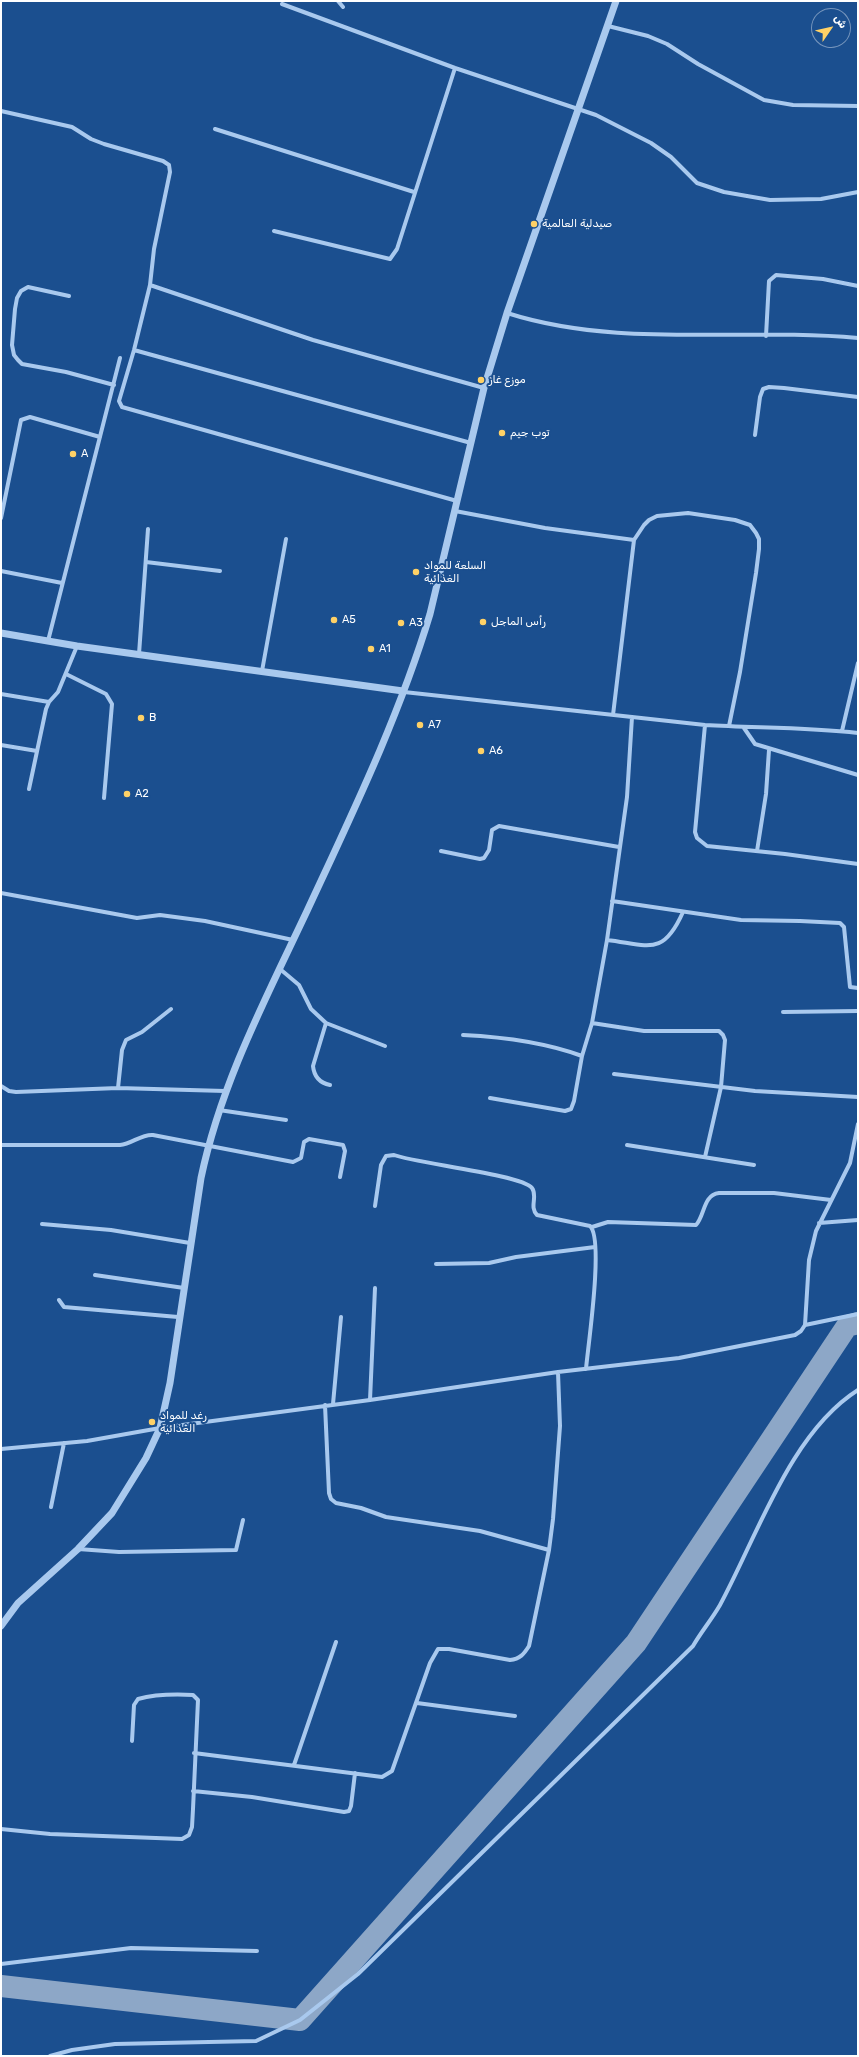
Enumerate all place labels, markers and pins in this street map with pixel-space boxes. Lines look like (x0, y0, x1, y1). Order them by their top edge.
place label: صيدلية العالمية (542, 217, 612, 231)
marker: صيدلية العالمية (529, 219, 539, 229)
place label: موزع غاز (489, 373, 526, 387)
marker: موزع غاز (476, 375, 486, 385)
place label: توب جيم (510, 426, 550, 440)
marker: توب جيم (497, 428, 507, 438)
place label: A (81, 447, 88, 461)
marker: A (68, 449, 78, 459)
place label: السلعة للمواد الغذائية (424, 559, 486, 585)
marker: السلعة للمواد الغذائية (411, 567, 421, 577)
place label: A5 (342, 613, 356, 627)
marker: A5 (329, 615, 339, 625)
place label: رأس الماجل (491, 615, 546, 629)
place label: A3 (409, 616, 423, 630)
marker: رأس الماجل (478, 617, 488, 627)
marker: A3 (396, 618, 406, 628)
place label: A1 (379, 642, 391, 656)
marker: A1 (366, 644, 376, 654)
place label: B (149, 711, 156, 725)
marker: B (136, 713, 146, 723)
place label: A7 (428, 718, 441, 732)
marker: A7 (415, 720, 425, 730)
place label: A6 (489, 744, 503, 758)
marker: A6 (476, 746, 486, 756)
place label: A2 (135, 787, 149, 801)
marker: A2 (122, 789, 132, 799)
place label: رغد للمواد الغذائية (160, 1409, 207, 1435)
marker: رغد للمواد الغذائية (147, 1417, 157, 1427)

